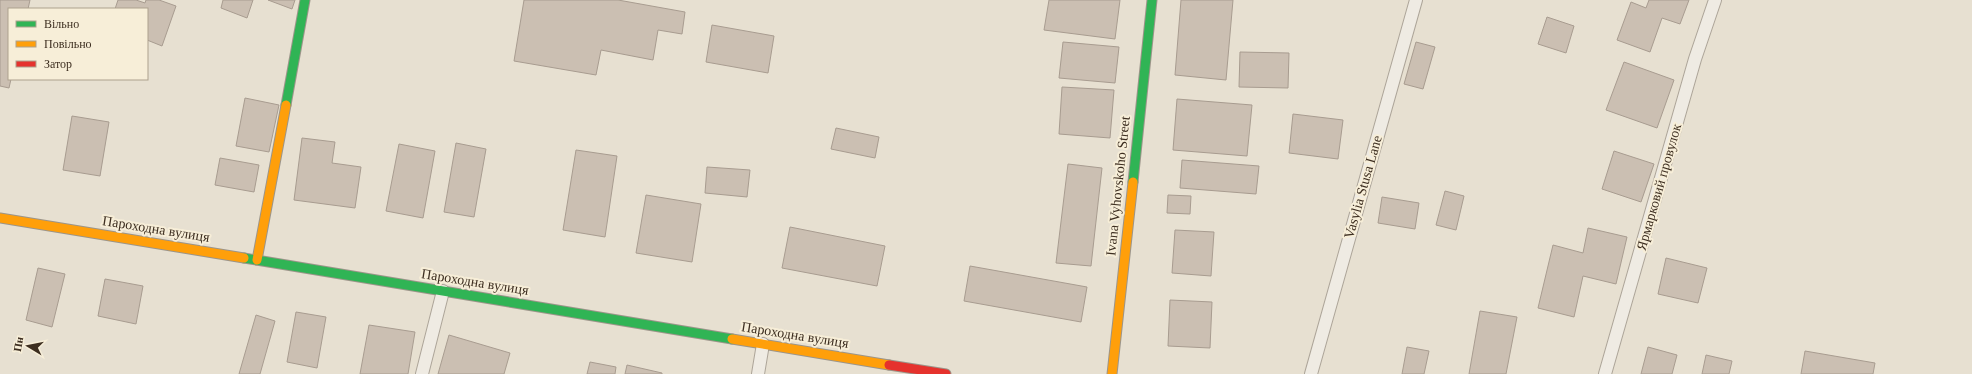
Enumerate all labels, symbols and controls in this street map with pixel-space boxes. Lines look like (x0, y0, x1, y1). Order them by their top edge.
legend (8, 8, 148, 80)
text: Вільно (44, 17, 79, 31)
text: Повільно (44, 37, 92, 51)
text: Затор (44, 57, 72, 71)
street label: Ivana Vyhovskoho Street (1103, 115, 1133, 257)
street label: Ярмарковий провулок (1634, 122, 1684, 252)
street label: Vasylia Stusa Lane (1341, 134, 1385, 240)
street label: Пароходна вулиця (101, 213, 211, 245)
street label: Пароходна вулиця (420, 266, 530, 298)
street label: Пароходна вулиця (740, 319, 850, 351)
north arrow (8, 326, 48, 366)
text: Пн (11, 335, 25, 353)

